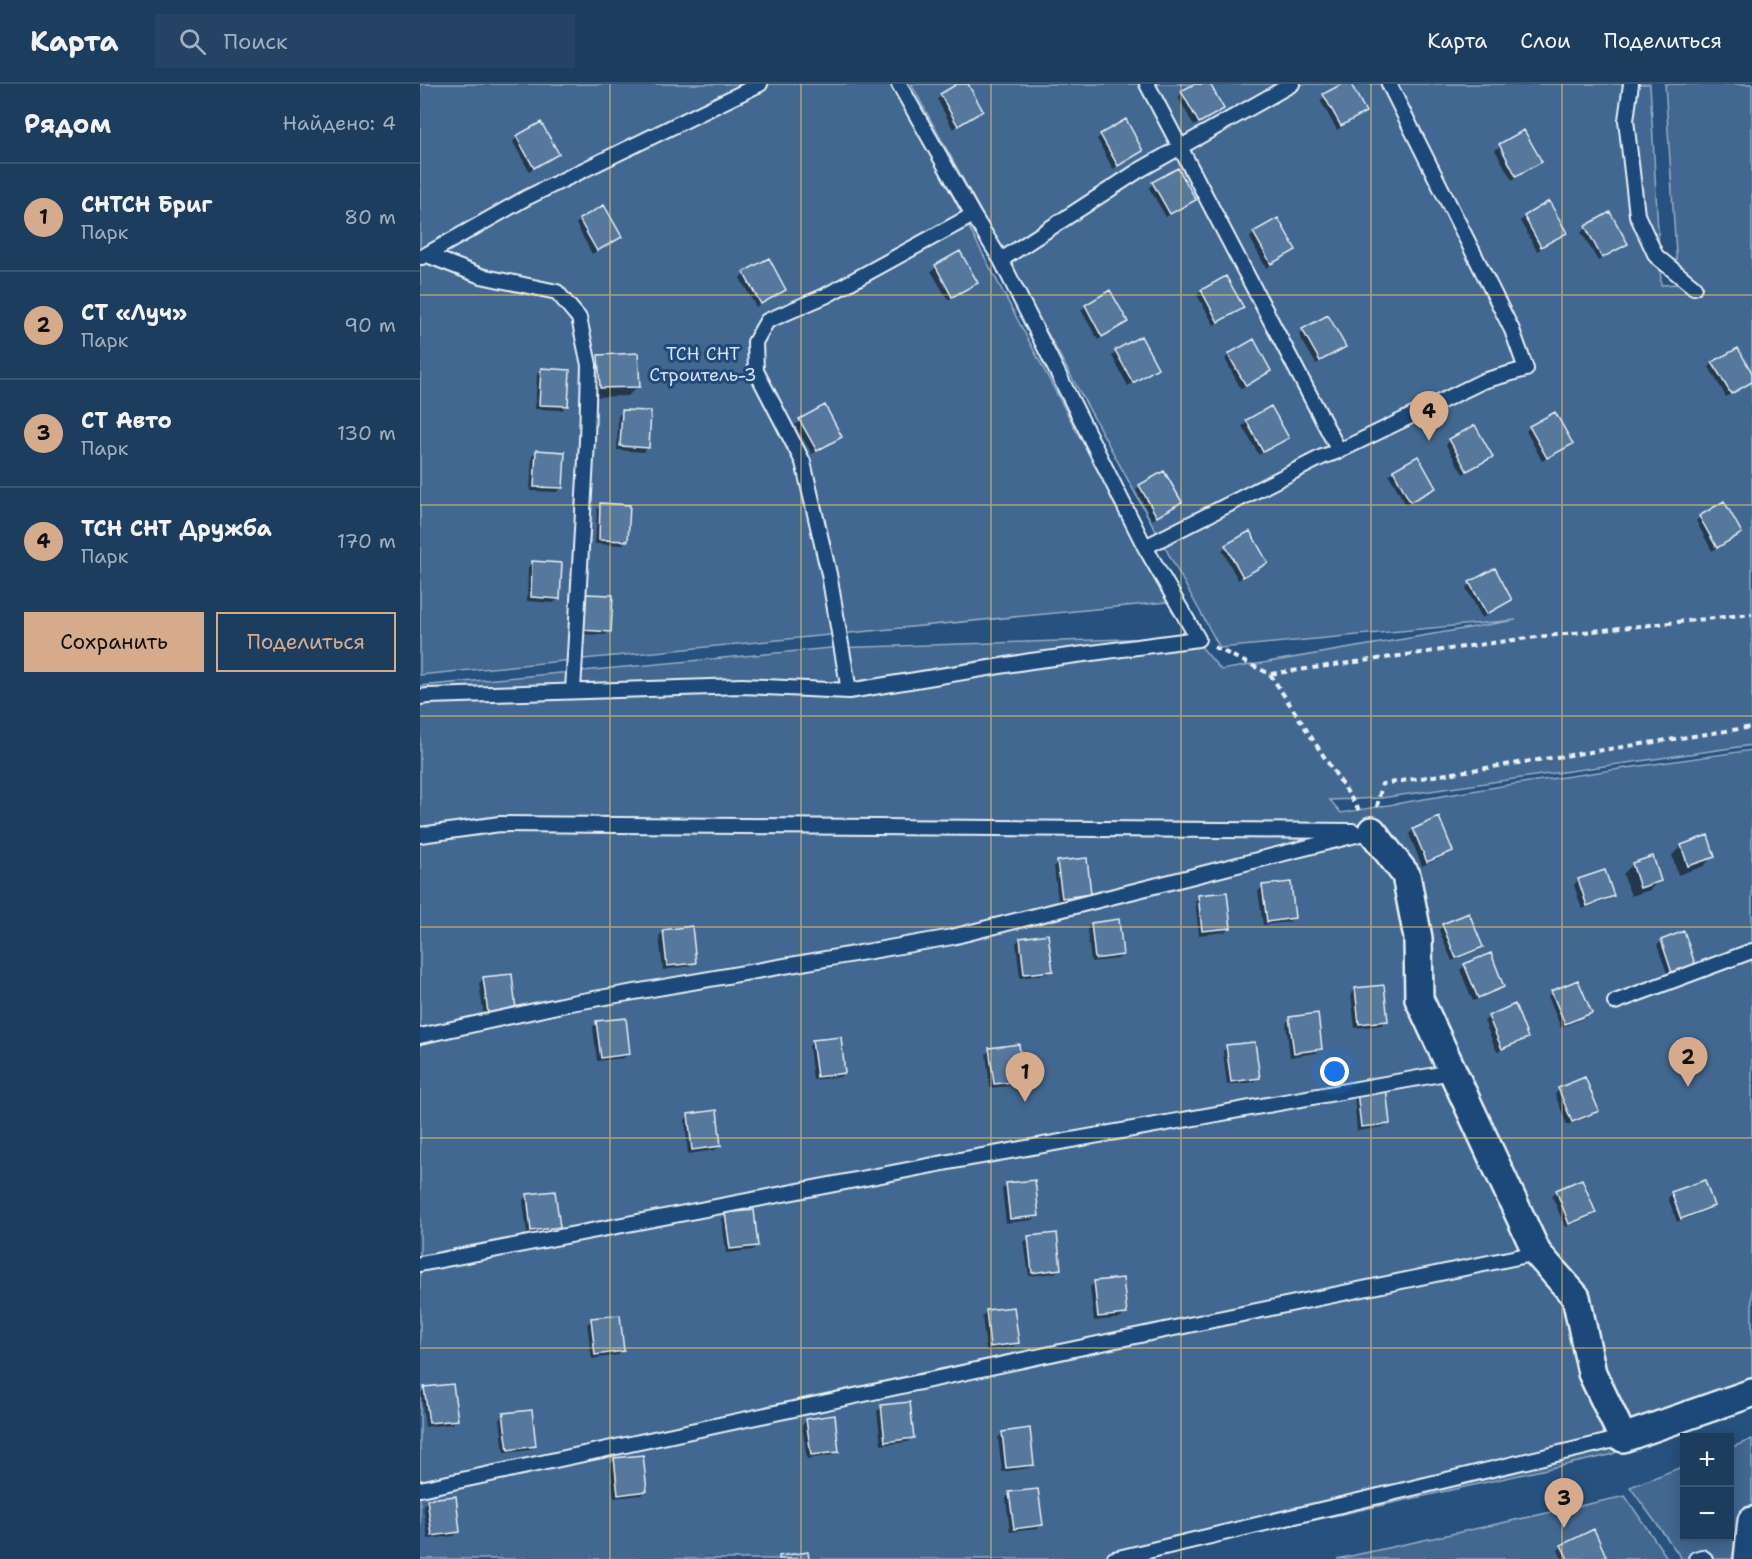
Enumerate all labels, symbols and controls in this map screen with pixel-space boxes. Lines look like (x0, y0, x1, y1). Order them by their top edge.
search box (155, 14, 575, 68)
text: Карта (30, 22, 119, 60)
icon: search (176, 25, 209, 58)
text: Поиск (224, 27, 288, 56)
text: Карта (1427, 27, 1487, 55)
text: Слои (1520, 27, 1571, 55)
text: Поделиться (1604, 27, 1722, 55)
text: Рядом (24, 106, 111, 141)
text: Найдено: 4 (283, 110, 396, 136)
text: СНТСН Бриг (81, 190, 212, 219)
text: 1 (39, 204, 48, 230)
text: 80 m (344, 204, 396, 230)
text: Парк (81, 219, 128, 245)
text: СТ «Луч» (81, 298, 187, 327)
text: 2 (37, 312, 51, 338)
text: 90 m (344, 312, 396, 338)
text: Парк (81, 327, 128, 353)
park label: ТСН СНТ Строитель-3 (649, 342, 757, 387)
pin: 4 (1410, 392, 1448, 441)
text: СТ Авто (81, 406, 172, 435)
text: 3 (37, 420, 51, 446)
text: 130 m (337, 420, 396, 446)
text: Парк (81, 435, 128, 461)
text: ТСН СНТ Дружба (81, 514, 272, 543)
text: 4 (37, 528, 51, 554)
text: 170 m (337, 528, 396, 554)
text: Парк (81, 543, 128, 569)
button: Сохранить (24, 612, 204, 672)
button: Поделиться (216, 612, 396, 672)
pin: 2 (1668, 1038, 1708, 1087)
pin: 1 (1006, 1052, 1044, 1102)
your location (1320, 1057, 1349, 1086)
map controls (1680, 1433, 1734, 1541)
button: + (1680, 1433, 1734, 1487)
pin: 3 (1544, 1478, 1584, 1528)
button: − (1680, 1487, 1734, 1541)

